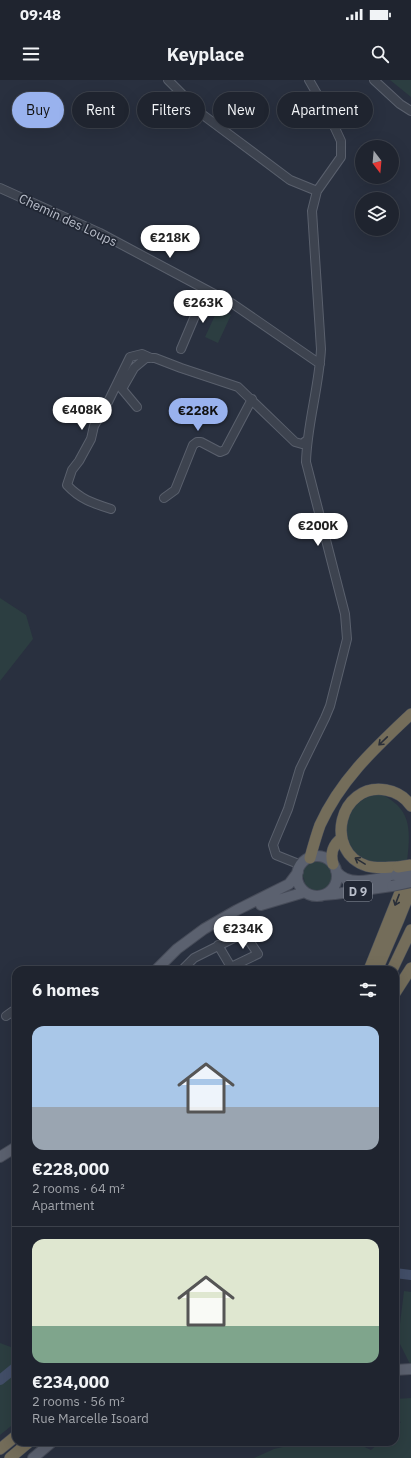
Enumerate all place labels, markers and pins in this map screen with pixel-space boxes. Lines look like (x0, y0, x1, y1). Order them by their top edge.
pin: €218K (142, 225, 198, 259)
pin: €263K (175, 290, 231, 324)
pin: €408K (54, 397, 110, 431)
pin: €228K (170, 398, 226, 432)
pin: €200K (290, 513, 346, 547)
pin: €234K (215, 916, 271, 950)

